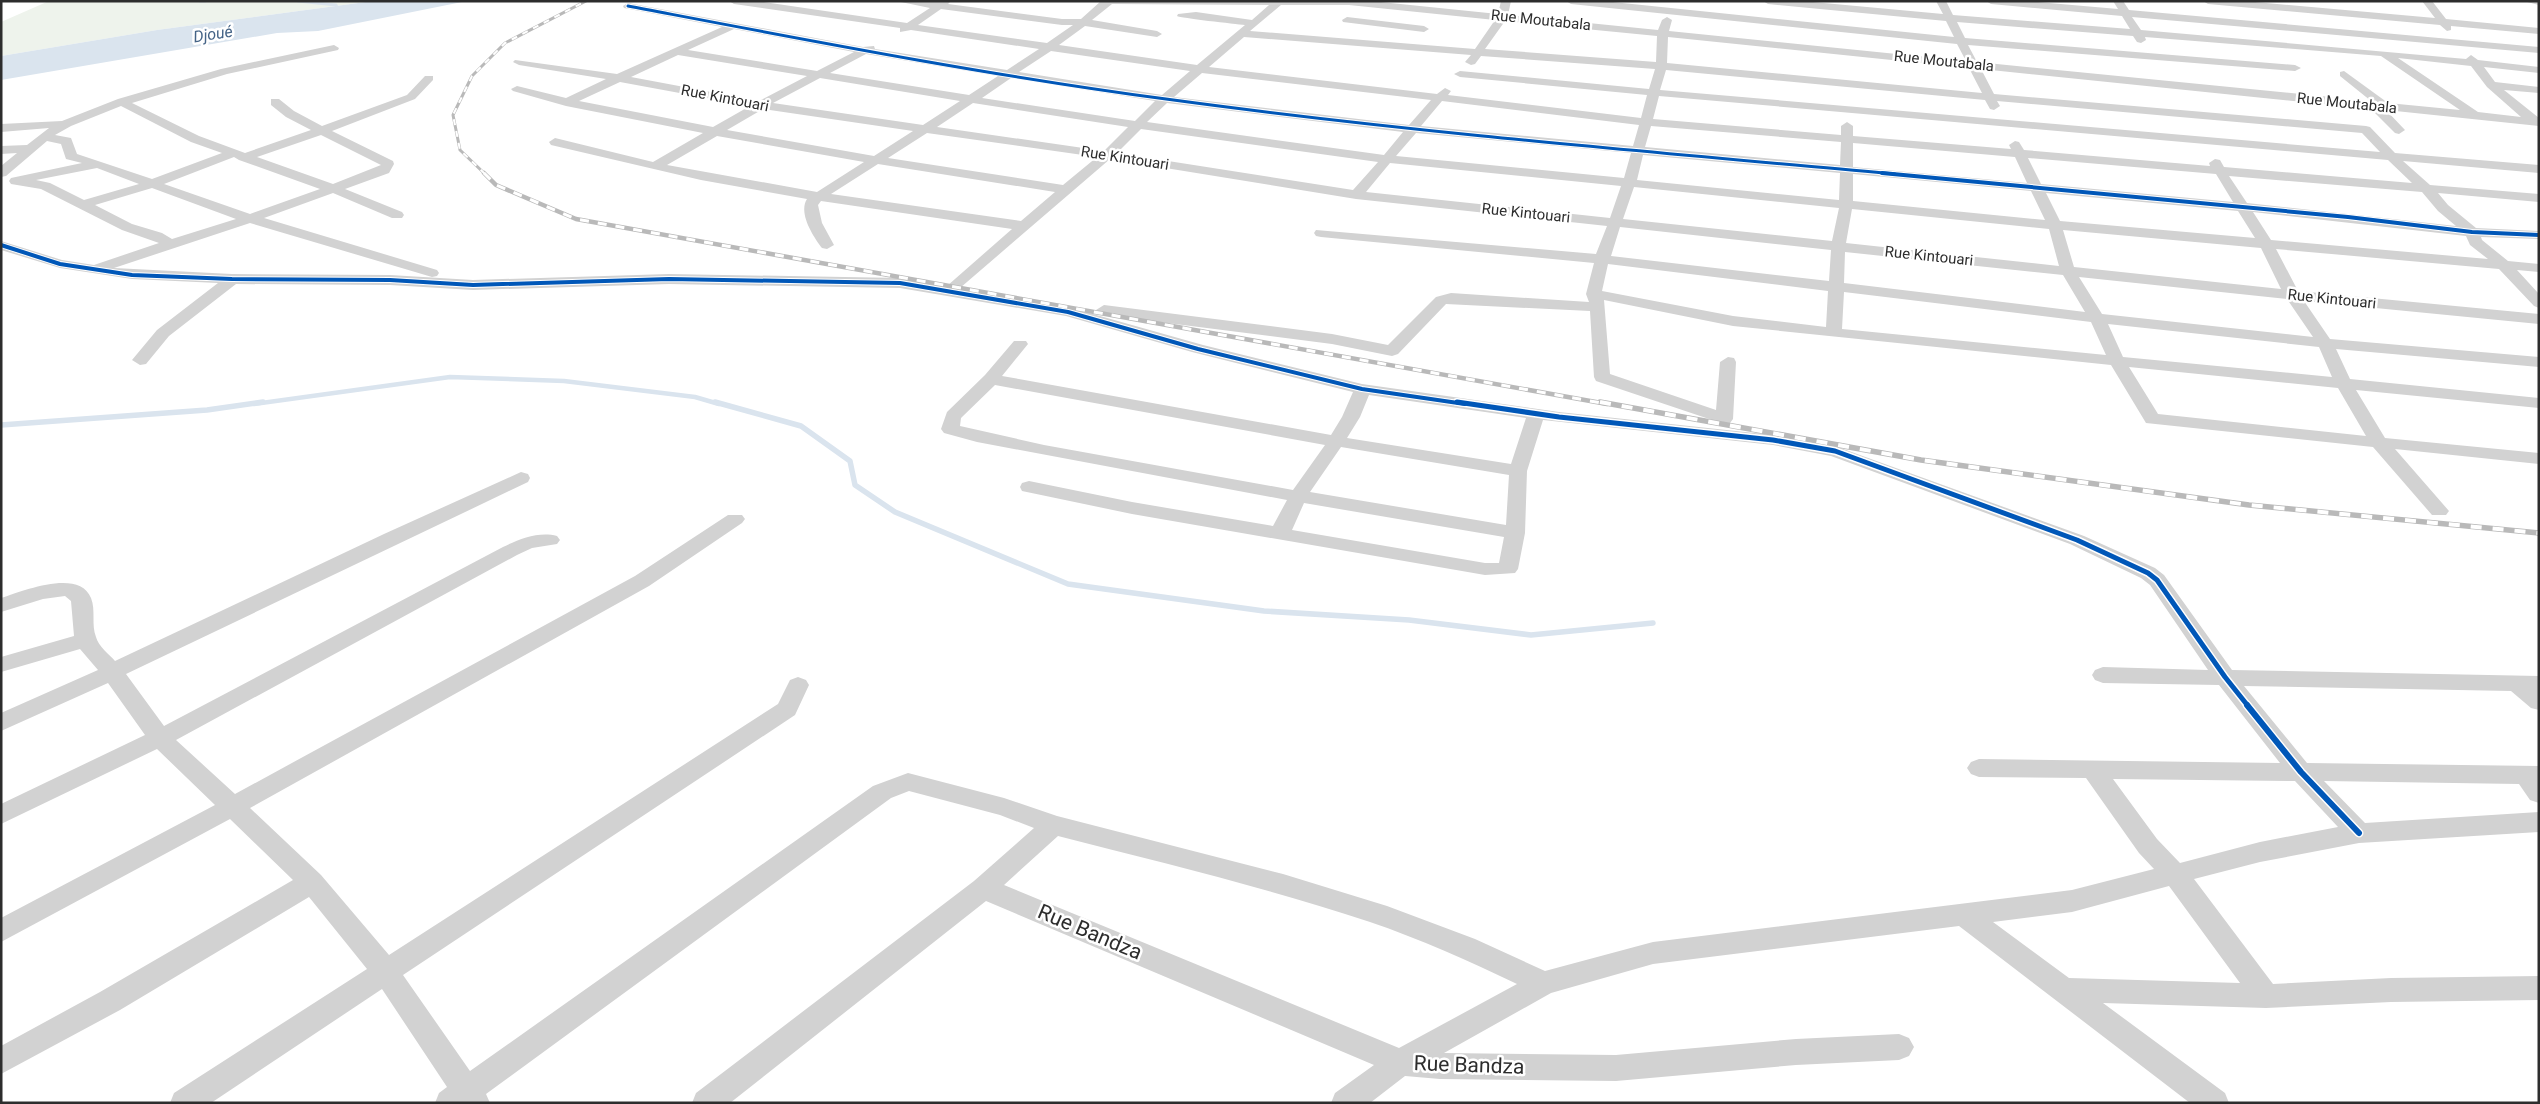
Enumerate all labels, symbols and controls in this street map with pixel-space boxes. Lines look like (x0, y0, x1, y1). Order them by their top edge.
street label: Rue Moutabala (1490, 6, 1592, 34)
water label: Djoué (192, 22, 234, 46)
street label: Rue Moutabala (1893, 47, 1995, 75)
street label: Rue Kintouari (680, 81, 770, 115)
street label: Rue Moutabala (2296, 89, 2398, 117)
street label: Rue Kintouari (1080, 142, 1170, 174)
street label: Rue Kintouari (1481, 199, 1571, 227)
street label: Rue Kintouari (1884, 242, 1974, 270)
street label: Rue Kintouari (2287, 285, 2377, 313)
street label: Rue Bandza (1034, 899, 1146, 965)
street label: Rue Bandza (1413, 1051, 1525, 1079)

